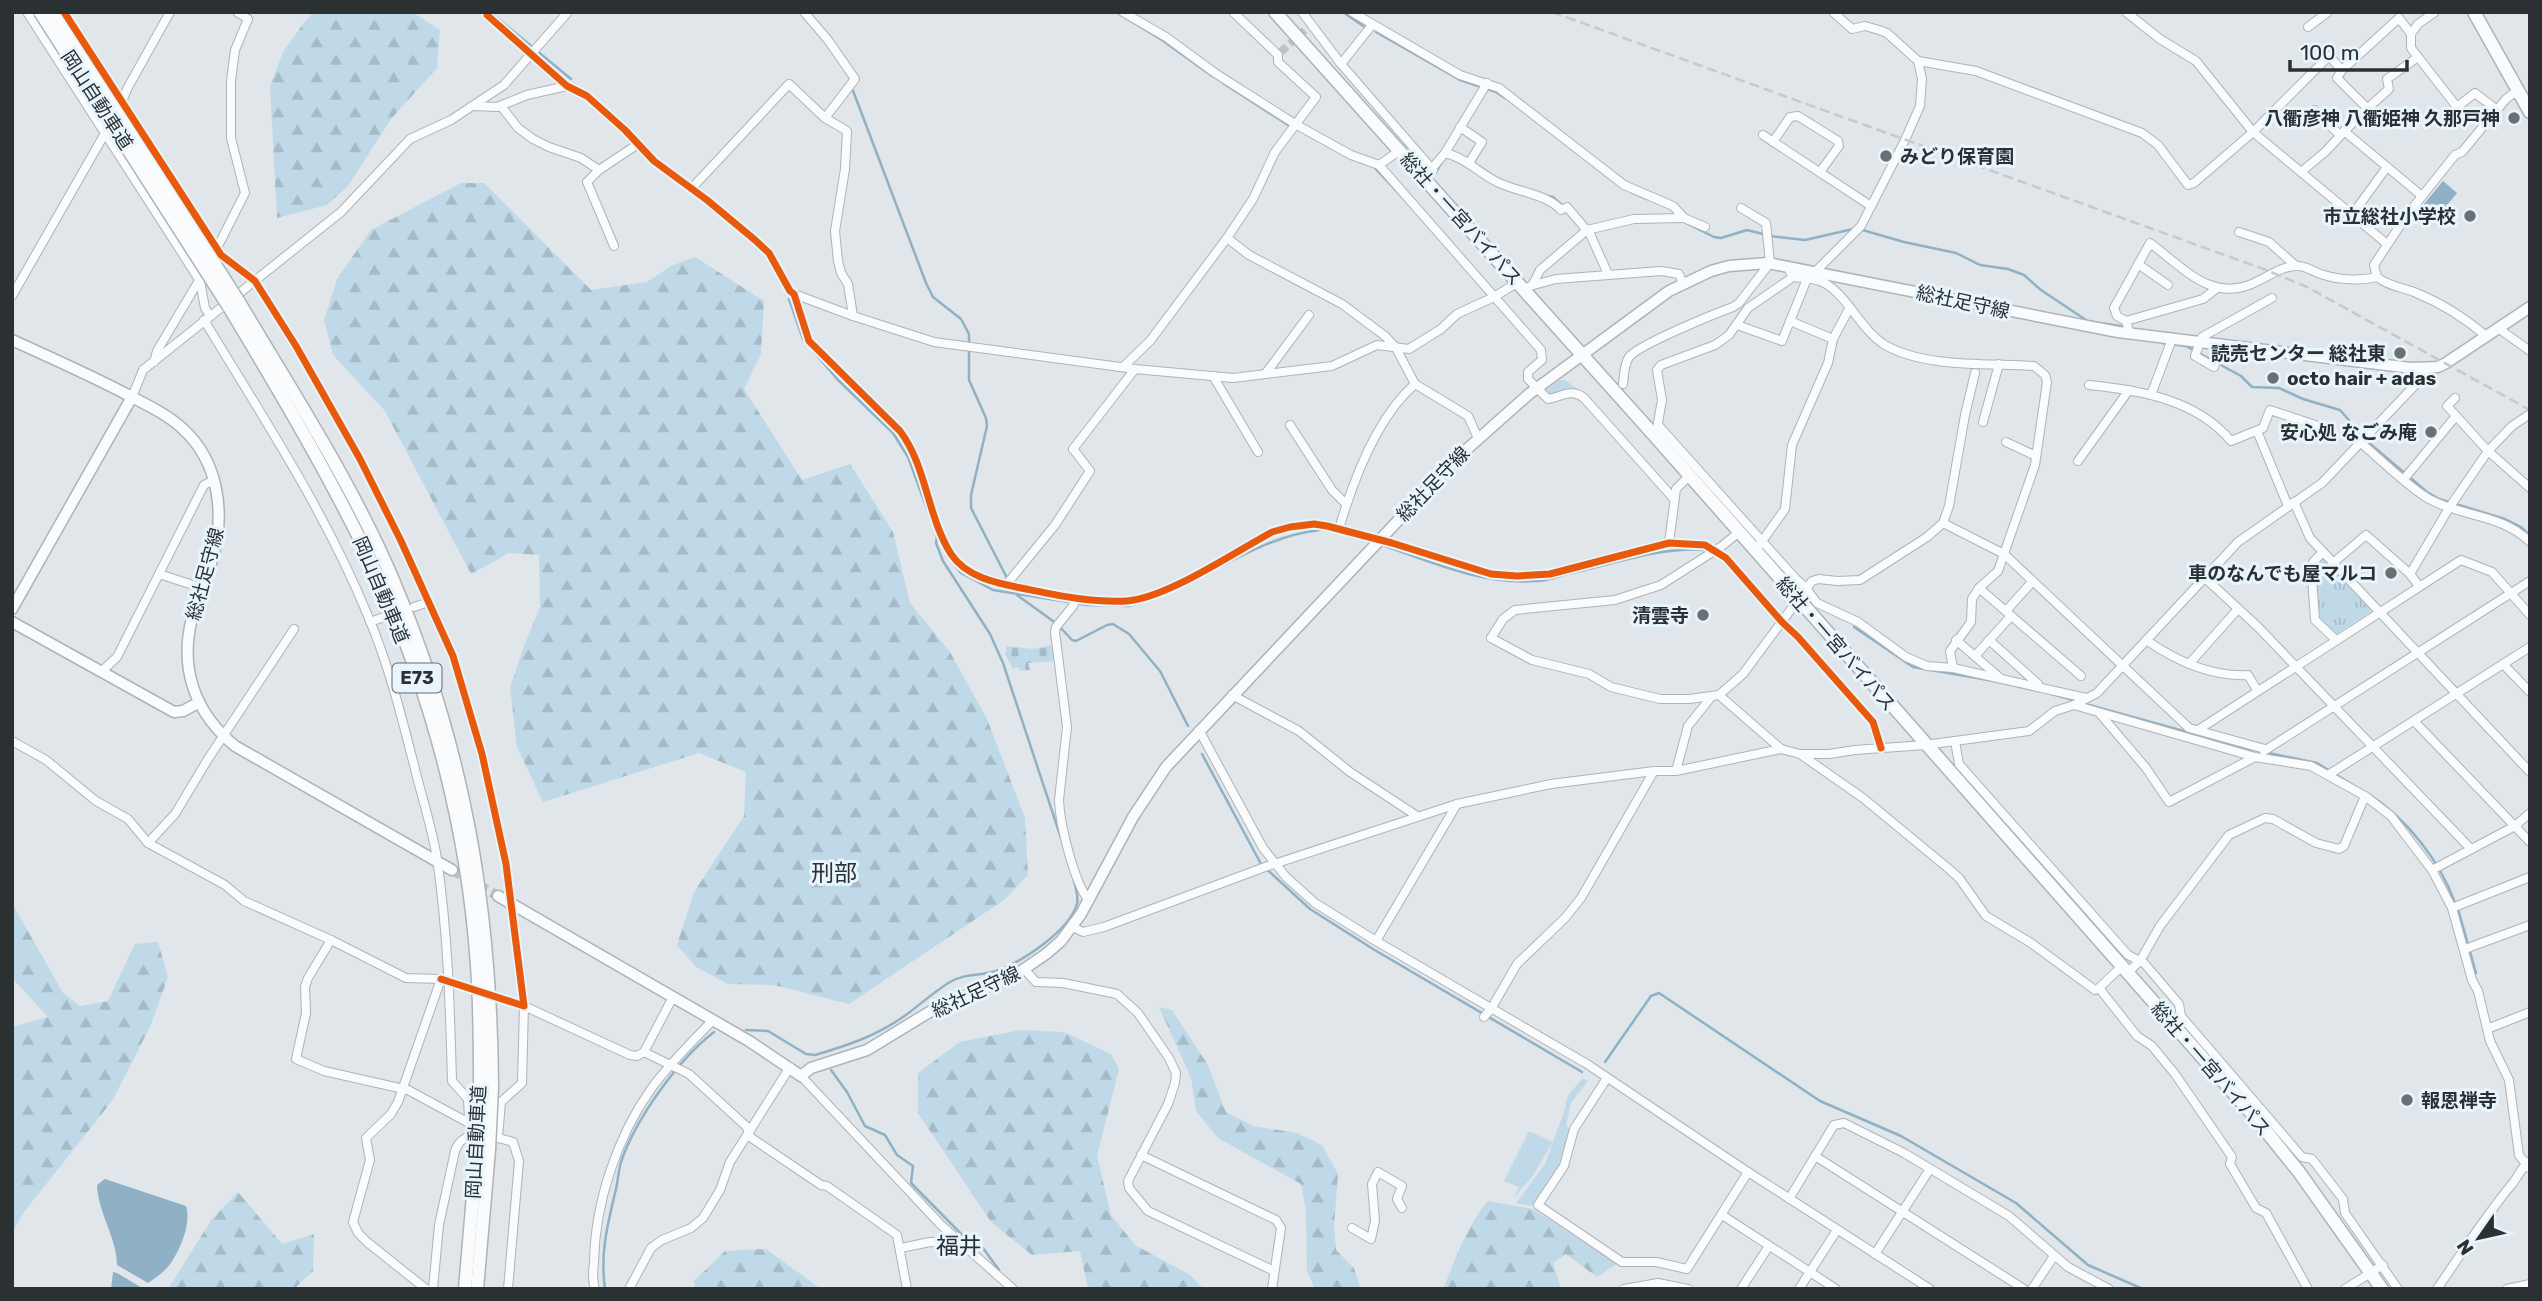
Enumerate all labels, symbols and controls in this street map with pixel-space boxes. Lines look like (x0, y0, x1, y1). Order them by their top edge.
scale bar (2290, 28, 2407, 72)
text: 100 m (2300, 40, 2359, 65)
street label: 岡山自動車道 (56, 46, 138, 154)
place label: 八衢彦神 八衢姫神 久那戸神 (2264, 107, 2500, 130)
marker: 八衢彦神 八衢姫神 久那戸神 (2506, 110, 2522, 126)
place label: みどり保育園 (1900, 145, 2014, 168)
street label: 総社・一宮バイパス (1395, 148, 1527, 290)
marker: みどり保育園 (1878, 148, 1894, 164)
place label: 市立総社小学校 (2323, 205, 2456, 228)
marker: 市立総社小学校 (2462, 208, 2478, 224)
street label: 総社足守線 (1914, 281, 2012, 323)
place label: 読売センター 総社東 (2211, 342, 2386, 365)
marker: 読売センター 総社東 (2392, 345, 2408, 361)
place label: octo hair + adas (2287, 367, 2436, 390)
marker: octo hair + adas (2265, 370, 2281, 386)
place label: 安心処 なごみ庵 (2280, 421, 2417, 444)
marker: 安心処 なごみ庵 (2423, 424, 2439, 440)
street label: 総社足守線 (1392, 442, 1474, 526)
street label: 総社足守線 (182, 525, 228, 623)
street label: 岡山自動車道 (348, 533, 414, 647)
place label: 車のなんでも屋マルコ (2188, 562, 2377, 585)
marker: 車のなんでも屋マルコ (2383, 565, 2399, 581)
street label: 総社・一宮バイパス (1771, 572, 1901, 716)
place label: 清雲寺 (1632, 604, 1689, 627)
marker: 清雲寺 (1695, 607, 1711, 623)
road number: E73 (392, 664, 442, 692)
district label: 刑部 (811, 859, 857, 887)
street label: 総社足守線 (928, 961, 1024, 1023)
street label: 総社・一宮バイパス (2146, 997, 2276, 1141)
street label: 岡山自動車道 (462, 1084, 490, 1200)
place label: 報恩禅寺 (2421, 1089, 2497, 1112)
marker: 報恩禅寺 (2399, 1092, 2415, 1108)
north arrow (2444, 1203, 2514, 1273)
district label: 福井 (936, 1232, 982, 1260)
text: N (2452, 1235, 2479, 1259)

